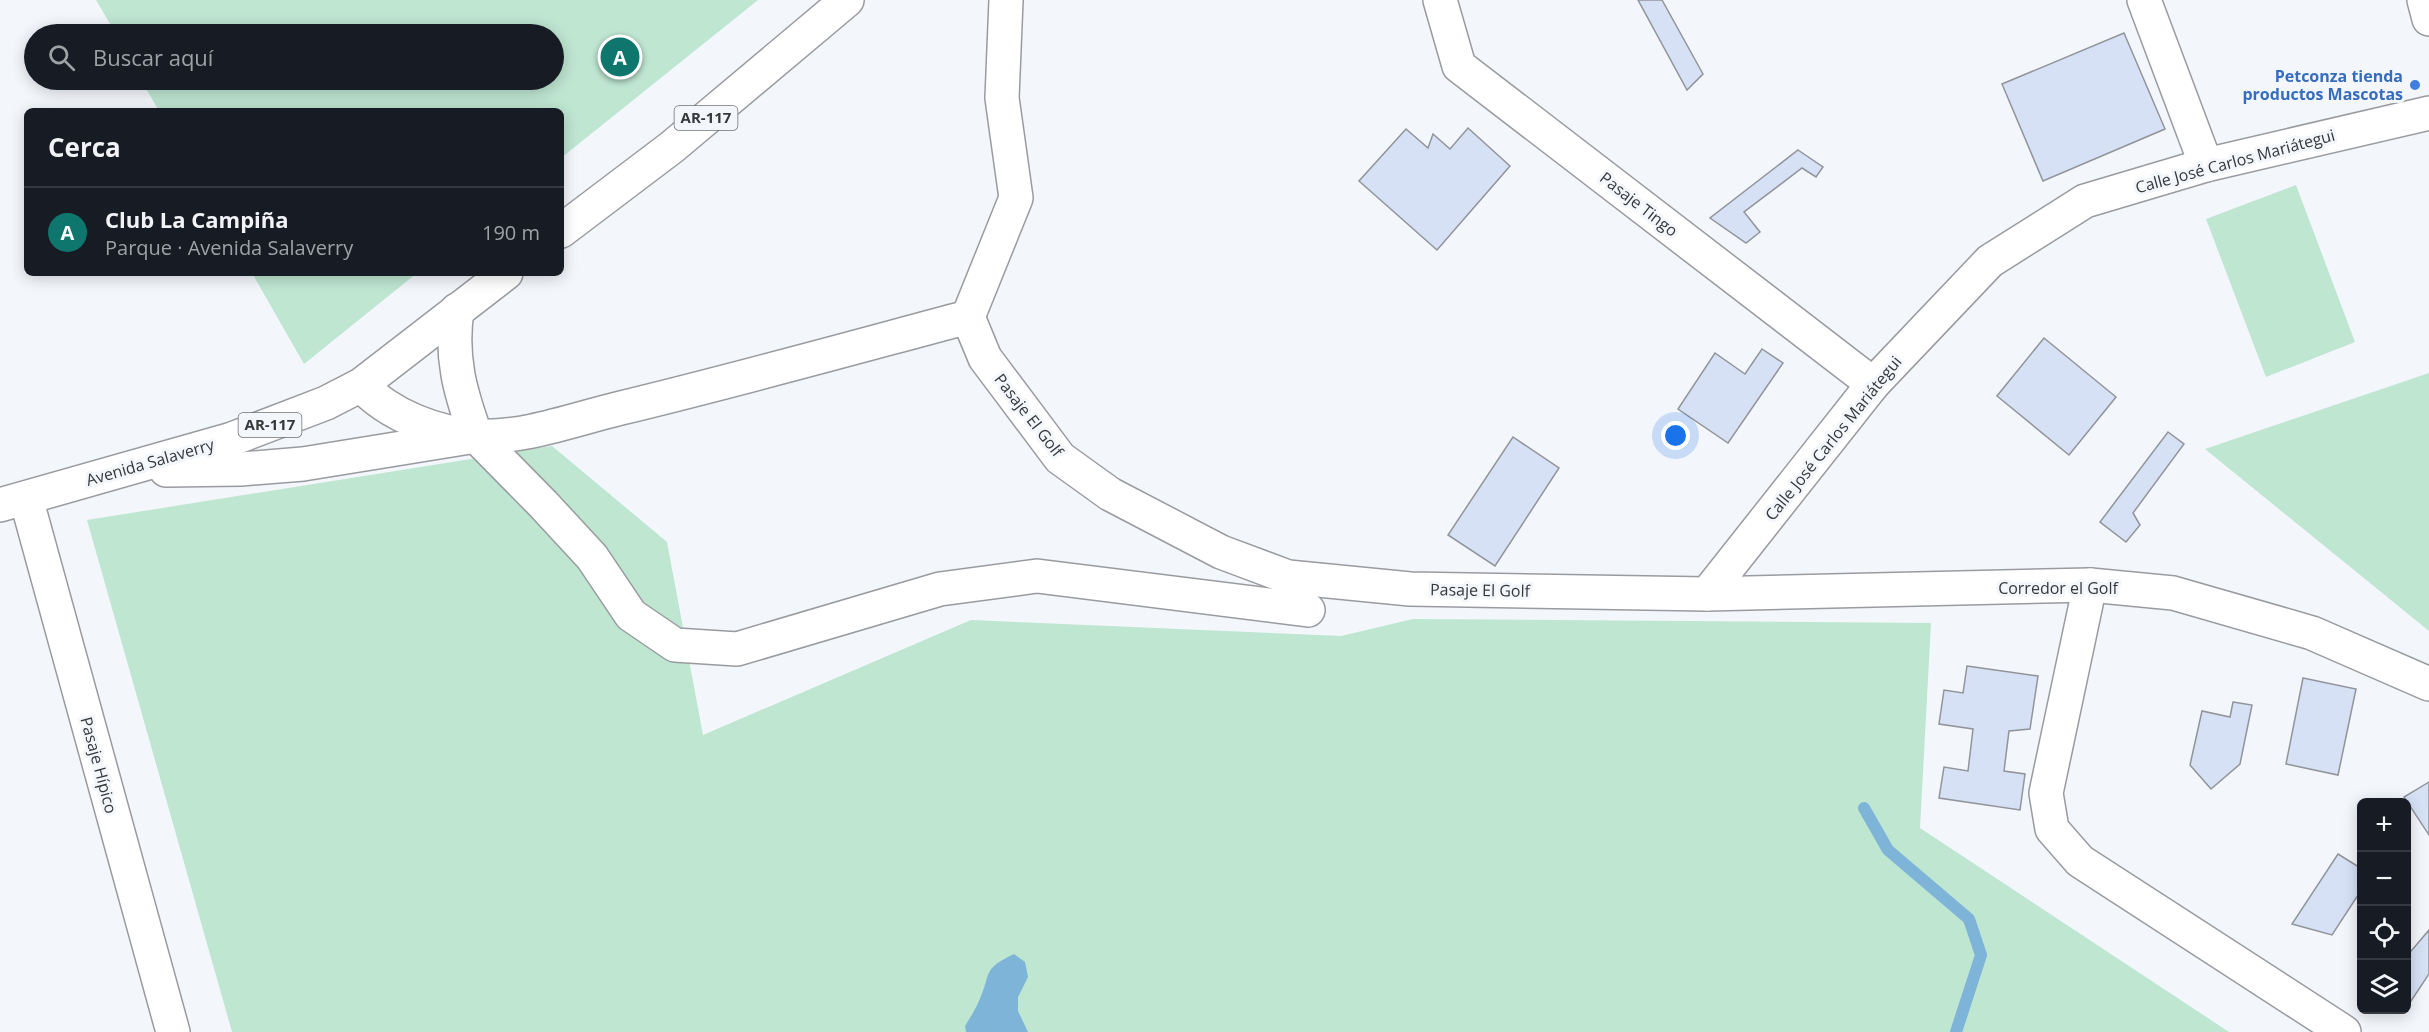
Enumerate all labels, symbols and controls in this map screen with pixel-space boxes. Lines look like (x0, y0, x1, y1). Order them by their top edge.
search box (24, 24, 564, 90)
pin: A (600, 34, 640, 80)
icon: search (45, 41, 78, 74)
text: Buscar aquí (93, 42, 213, 72)
place label: Petconza tienda productos Mascotas (2242, 65, 2403, 105)
marker: Petconza tienda productos Mascotas (2408, 78, 2422, 92)
road number: AR-117 (674, 106, 738, 130)
street label: Calle José Carlos Mariátegui (2133, 124, 2337, 198)
text: Cerca (48, 129, 121, 165)
street label: Pasaje Tingo (1596, 167, 1682, 241)
text: Club La Campiña (105, 204, 289, 234)
text: A (61, 219, 74, 246)
text: 190 m (482, 219, 540, 246)
text: Parque · Avenida Salaverry (105, 234, 353, 261)
street label: Calle José Carlos Mariátegui (1760, 351, 1906, 525)
street label: Pasaje El Golf (990, 369, 1069, 462)
road number: AR-117 (238, 413, 302, 437)
your location (1661, 421, 1690, 450)
street label: Avenida Salaverry (83, 433, 218, 491)
street label: Corredor el Golf (1998, 577, 2119, 599)
street label: Pasaje El Golf (1430, 578, 1532, 602)
street label: Pasaje Hípico (76, 714, 122, 816)
map controls (2357, 798, 2411, 1014)
button: + (2357, 798, 2411, 852)
button: − (2357, 852, 2411, 906)
button: locate (2357, 906, 2411, 960)
button: layers (2357, 960, 2411, 1014)

